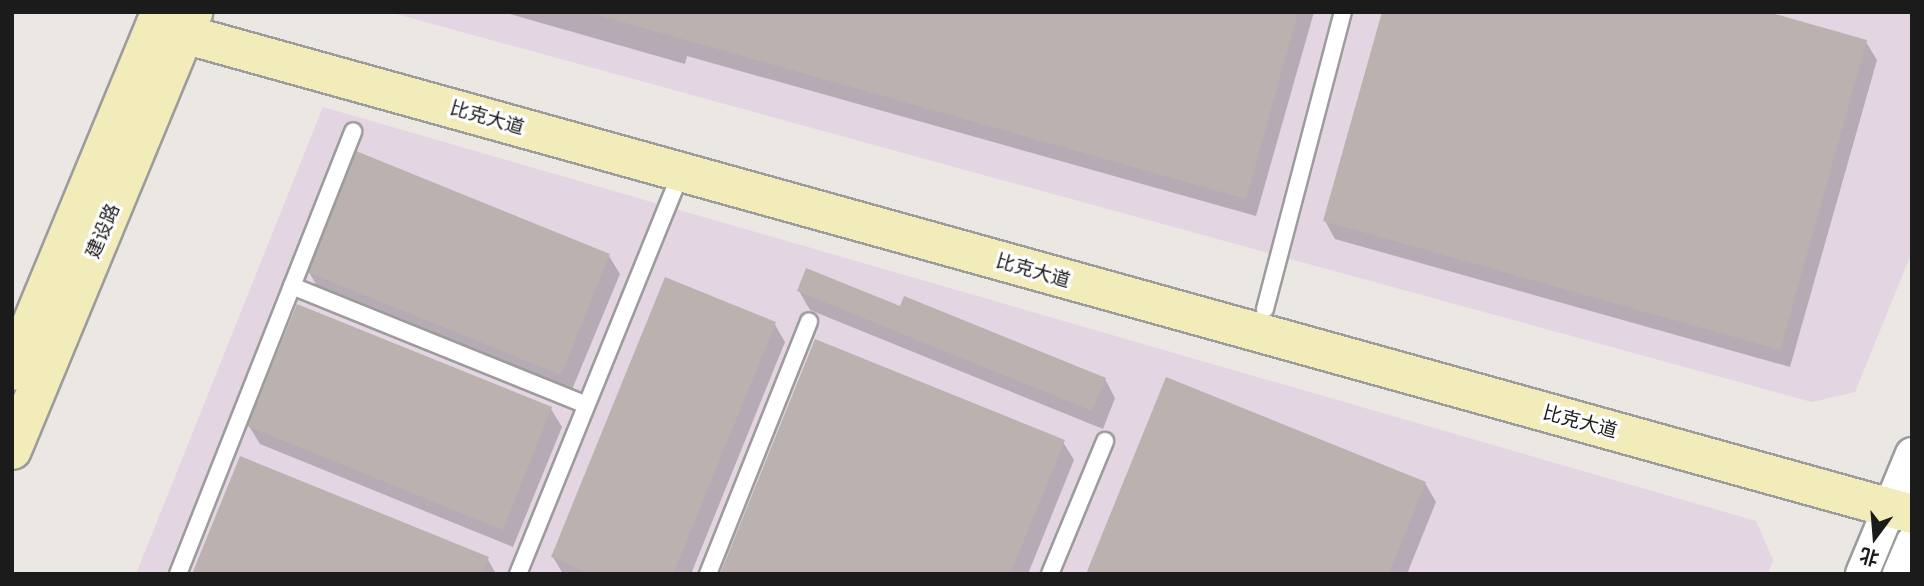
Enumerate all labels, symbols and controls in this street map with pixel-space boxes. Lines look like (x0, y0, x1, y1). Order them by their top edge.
street label: 比克大道 (447, 97, 527, 139)
street label: 建设路 (81, 200, 125, 262)
street label: 比克大道 (993, 250, 1073, 292)
street label: 比克大道 (1540, 401, 1620, 443)
north arrow (1840, 502, 1910, 572)
text: 北 (1857, 544, 1881, 570)

